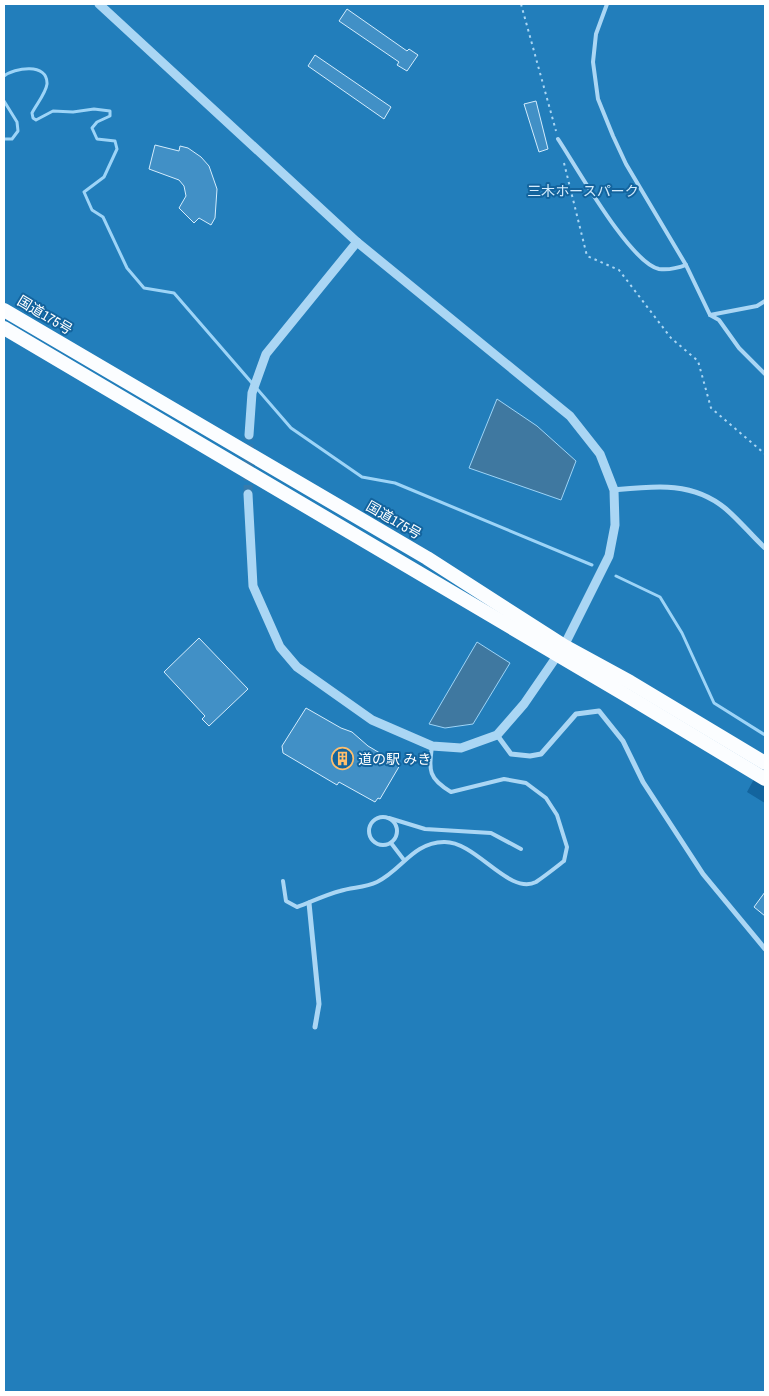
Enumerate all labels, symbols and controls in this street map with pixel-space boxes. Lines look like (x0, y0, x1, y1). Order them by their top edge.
park label: 三木ホースパーク (527, 182, 639, 200)
street label: 国道175号 (14, 292, 76, 338)
street label: 国道175号 (363, 497, 425, 543)
building icon: 道の駅 みき (330, 747, 354, 771)
place label: 道の駅 みき (358, 750, 431, 768)

